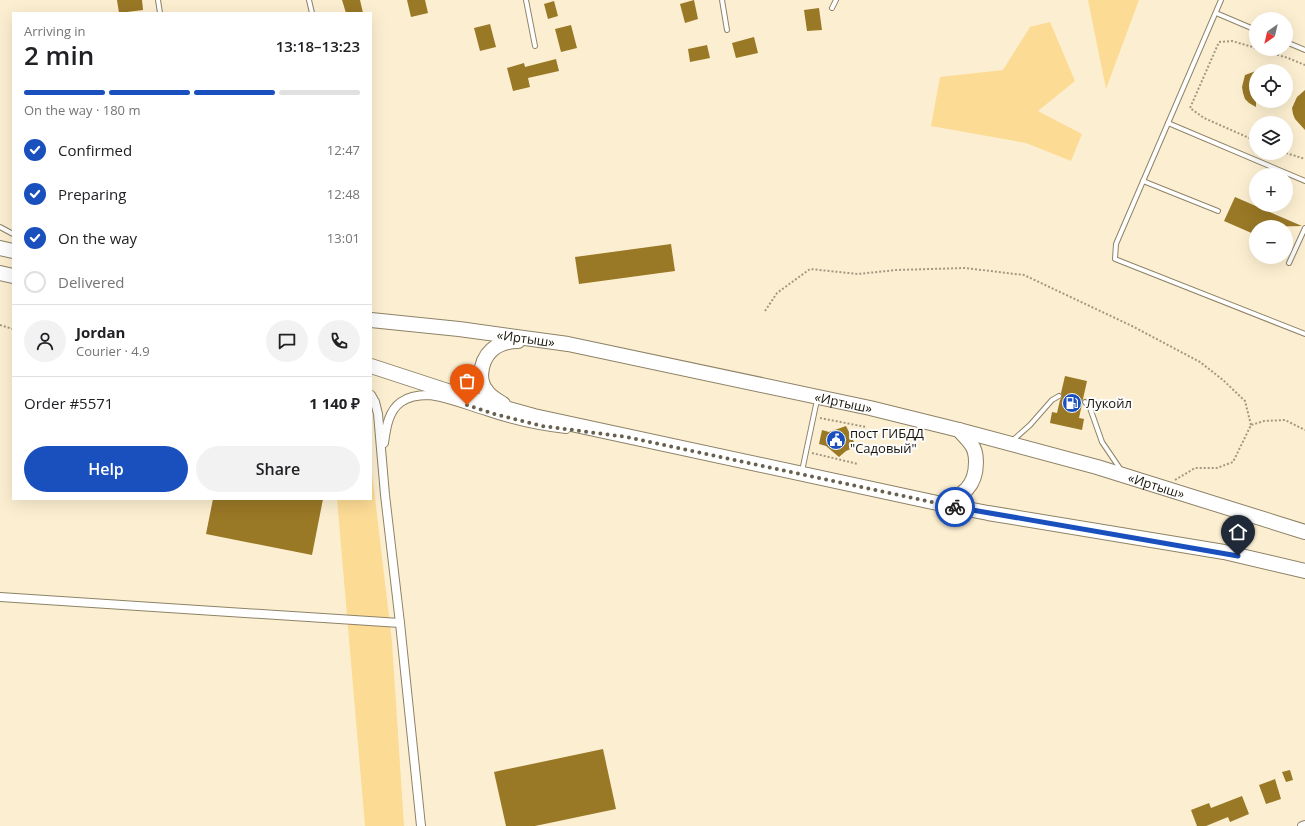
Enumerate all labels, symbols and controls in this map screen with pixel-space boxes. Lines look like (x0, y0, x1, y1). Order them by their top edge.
north arrow (1249, 12, 1293, 56)
map controls (1249, 12, 1293, 264)
text: Arriving in (24, 22, 86, 40)
text: 13:18–13:23 (276, 36, 360, 56)
text: 2 min (24, 37, 94, 73)
button: locate (1249, 64, 1293, 108)
text: On the way · 180 m (24, 101, 140, 119)
button: layers (1249, 116, 1293, 160)
icon: check (24, 139, 46, 161)
text: Confirmed (58, 140, 132, 160)
text: 12:47 (327, 141, 360, 159)
button: + (1249, 168, 1293, 212)
icon: check (24, 183, 46, 205)
text: Preparing (58, 184, 126, 204)
text: 12:48 (327, 185, 360, 203)
button: − (1249, 220, 1293, 264)
icon: check (24, 227, 46, 249)
text: On the way (58, 228, 137, 248)
text: 13:01 (327, 229, 360, 247)
text: Delivered (58, 272, 125, 292)
button: person (24, 320, 66, 362)
button: chat (266, 320, 308, 362)
button: phone (318, 320, 360, 362)
text: Jordan (76, 322, 125, 342)
street label: «Иртыш» (496, 325, 556, 351)
text: Courier · 4.9 (76, 342, 150, 360)
pin (450, 364, 484, 405)
icon: bag (456, 370, 478, 392)
street label: «Иртыш» (813, 387, 874, 417)
fuel station icon: Лукойл (1061, 392, 1083, 414)
text: Order #5571 (24, 393, 113, 413)
text: 1 140 ₽ (309, 393, 360, 413)
place label: Лукойл (1086, 394, 1132, 412)
place label: пост ГИБДД "Садовый" (850, 424, 924, 457)
public building icon: пост ГИБДД "Садовый" (825, 429, 847, 451)
button: Help (24, 446, 188, 492)
button: Share (196, 446, 360, 492)
street label: «Иртыш» (1126, 468, 1187, 503)
courier (935, 487, 975, 527)
icon: bike (944, 496, 966, 518)
pin (1221, 515, 1255, 556)
icon: home (1227, 521, 1249, 543)

